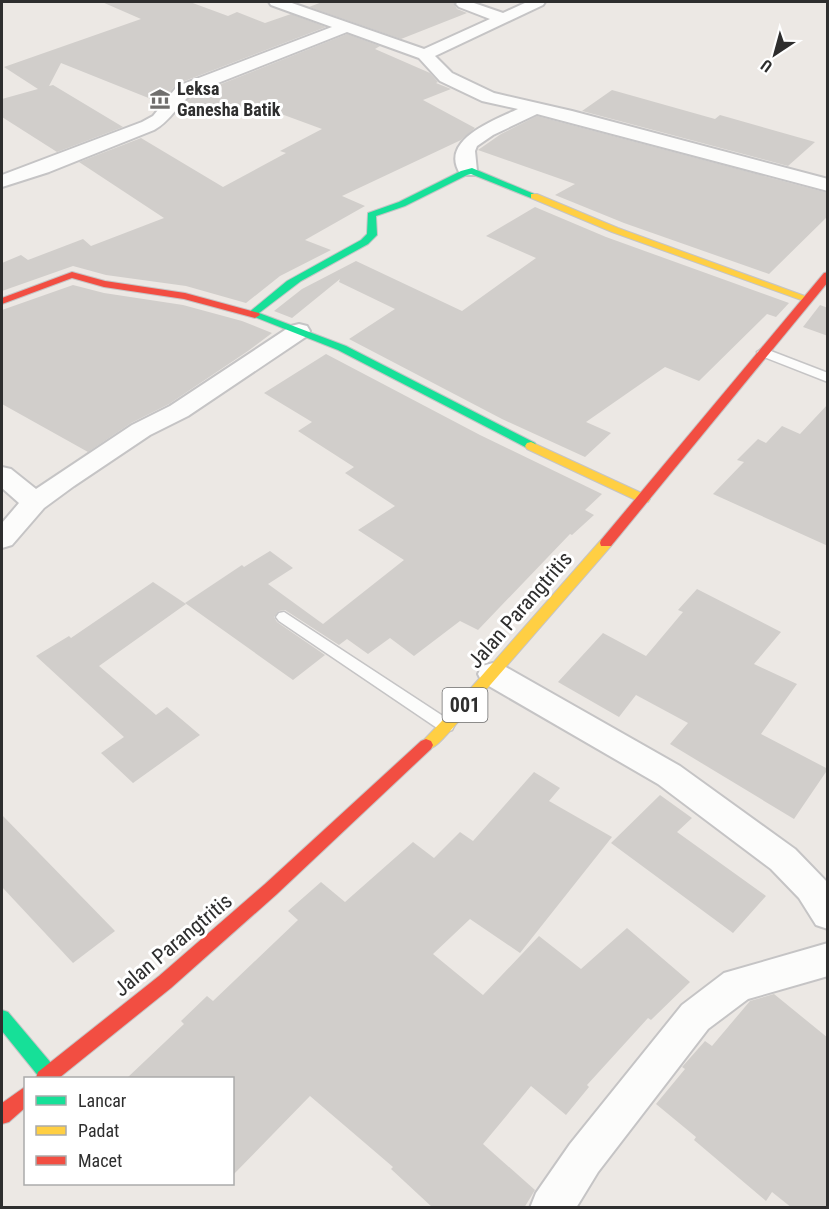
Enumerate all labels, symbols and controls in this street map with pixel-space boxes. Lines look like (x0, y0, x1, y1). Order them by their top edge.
north arrow (745, 24, 805, 84)
text: U (757, 55, 776, 76)
place label: Leksa Ganesha Batik (177, 78, 281, 120)
museum icon: Leksa Ganesha Batik (148, 87, 172, 111)
street label: Jalan Parangtritis (463, 547, 577, 673)
road number: 001 (442, 688, 488, 722)
street label: Jalan Parangtritis (109, 889, 237, 1001)
legend (24, 1077, 234, 1185)
text: Lancar (78, 1090, 127, 1111)
text: Padat (78, 1120, 119, 1141)
text: Macet (78, 1150, 122, 1171)

